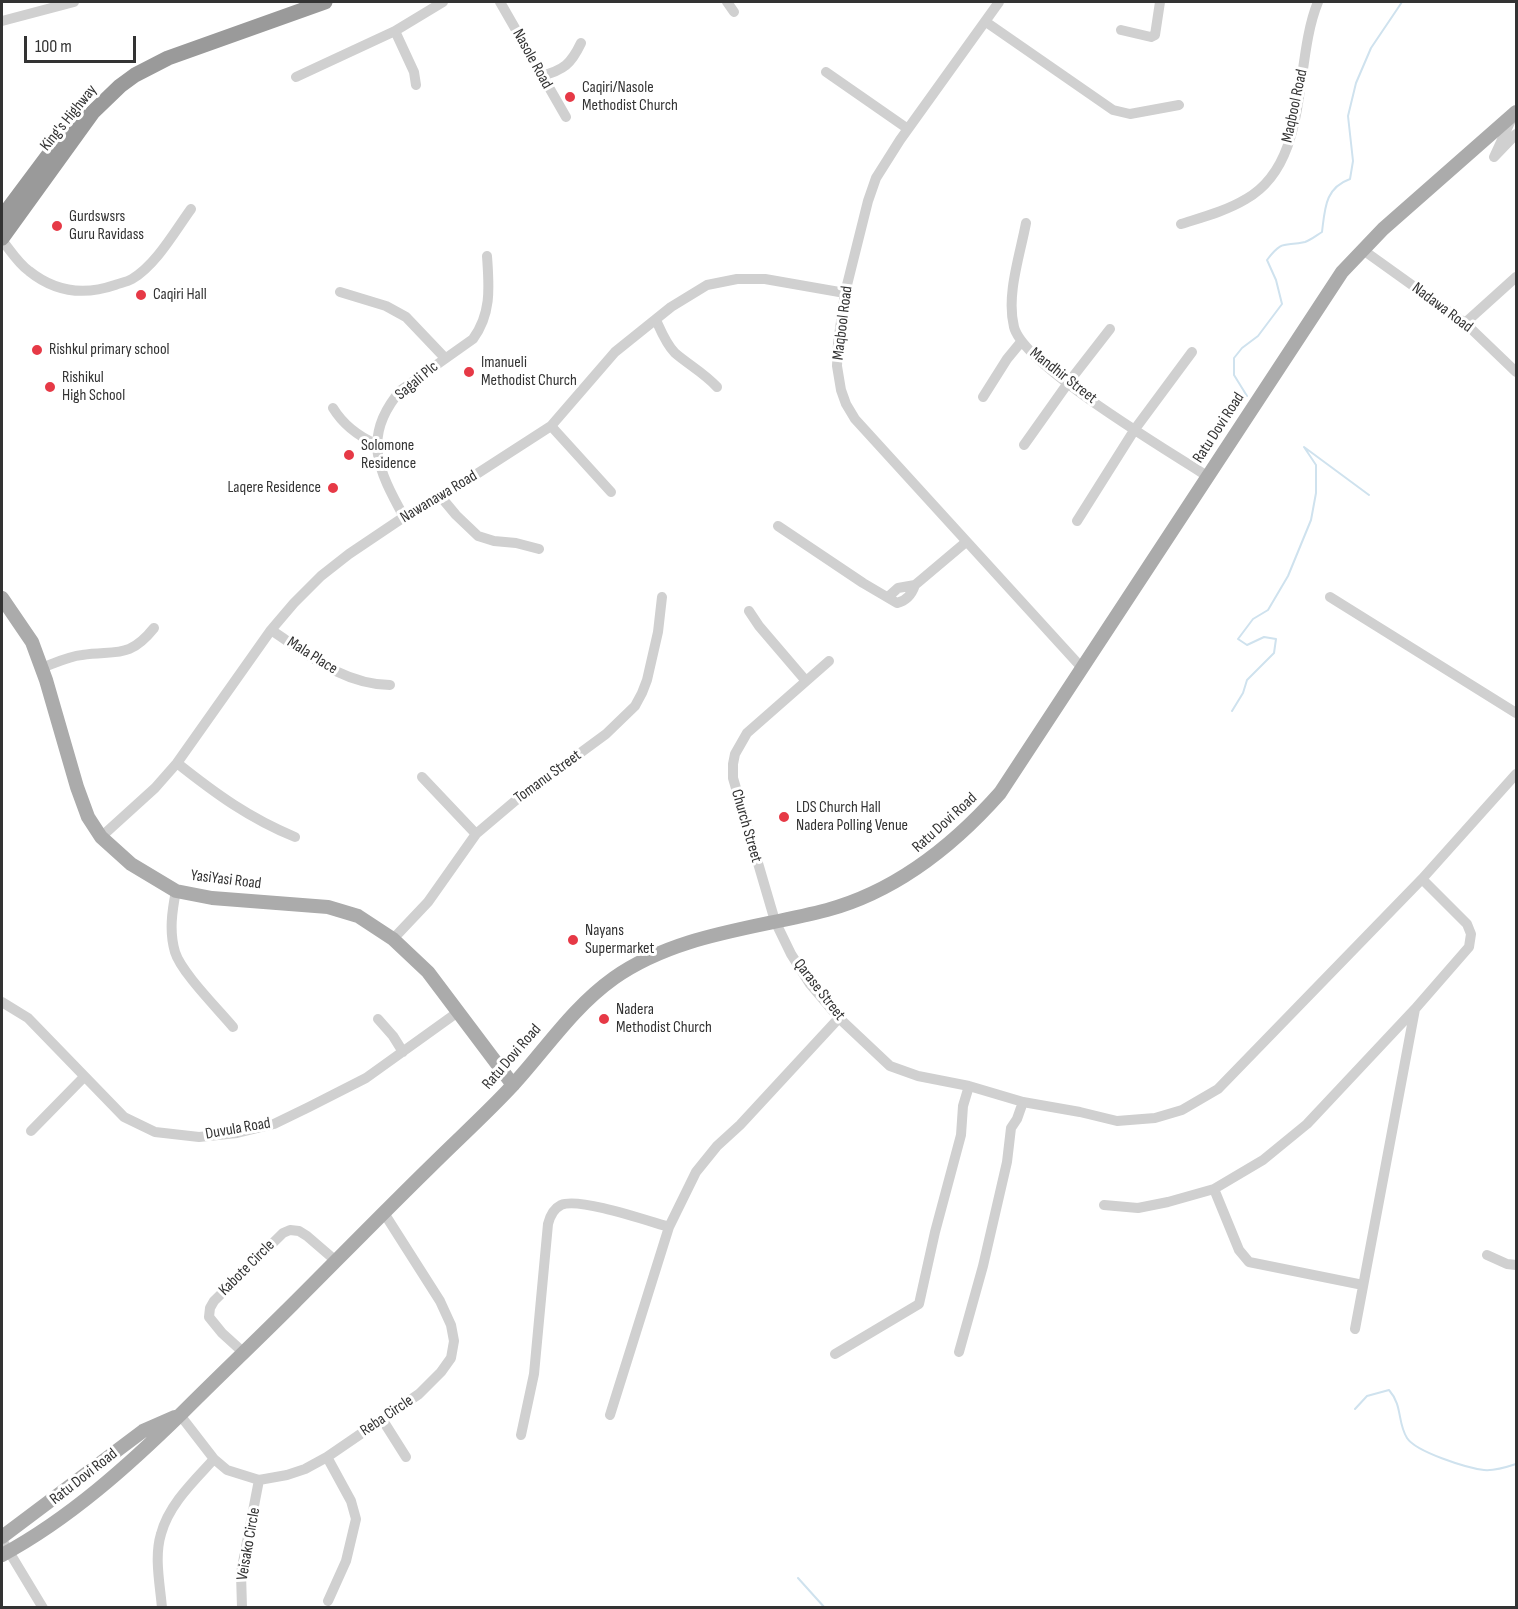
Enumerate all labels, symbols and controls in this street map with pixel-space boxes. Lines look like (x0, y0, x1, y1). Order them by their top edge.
scale bar (27, 24, 140, 62)
street label: Nasole Road (508, 26, 556, 92)
text: 100 m (35, 36, 72, 57)
street label: Maqbool Road (1278, 68, 1312, 144)
place label: Caqiri/Nasole Methodist Church (582, 78, 678, 116)
street label: King's Highway (36, 81, 102, 155)
marker: Caqiri/Nasole Methodist Church (563, 90, 577, 104)
place label: Gurdswsrs Guru Ravidass (69, 207, 144, 245)
marker: Gurdswsrs Guru Ravidass (50, 219, 64, 233)
street label: Nadawa Road (1408, 279, 1476, 337)
place label: Caqiri Hall (153, 285, 207, 305)
street label: Maqbool Road (829, 285, 857, 361)
marker: Caqiri Hall (134, 288, 148, 302)
place label: Rishkul primary school (49, 340, 170, 360)
marker: Rishkul primary school (30, 343, 44, 357)
street label: Mandhir Street (1026, 344, 1100, 408)
place label: Imanueli Methodist Church (481, 353, 577, 391)
street label: Sagali Plc (392, 357, 442, 405)
marker: Imanueli Methodist Church (462, 365, 476, 379)
place label: Rishikul High School (62, 368, 125, 406)
marker: Rishikul High School (43, 380, 57, 394)
street label: Ratu Dovi Road (1189, 389, 1249, 467)
place label: Solomone Residence (361, 436, 416, 474)
marker: Solomone Residence (342, 448, 356, 462)
street label: Nawanawa Road (397, 467, 481, 527)
place label: Laqere Residence (227, 478, 321, 498)
marker: Laqere Residence (326, 481, 340, 495)
street label: Mala Place (283, 633, 341, 679)
street label: Tomanu Street (511, 746, 585, 808)
street label: Church Street (726, 787, 766, 865)
street label: Ratu Dovi Road (909, 789, 981, 857)
place label: LDS Church Hall Nadera Polling Venue (796, 798, 908, 836)
marker: LDS Church Hall Nadera Polling Venue (777, 810, 791, 824)
street label: YasiYasi Road (190, 866, 262, 894)
place label: Nayans Supermarket (585, 921, 654, 959)
marker: Nayans Supermarket (566, 933, 580, 947)
street label: Qarase Street (789, 955, 849, 1025)
place label: Nadera Methodist Church (616, 1000, 712, 1038)
marker: Nadera Methodist Church (597, 1012, 611, 1026)
street label: Ratu Dovi Road (478, 1020, 546, 1094)
street label: Duvula Road (204, 1114, 272, 1144)
street label: Kabote Circle (215, 1236, 279, 1300)
street label: Reba Circle (357, 1391, 417, 1441)
street label: Ratu Dovi Road (46, 1445, 122, 1509)
street label: Veisako Circle (233, 1506, 265, 1582)

